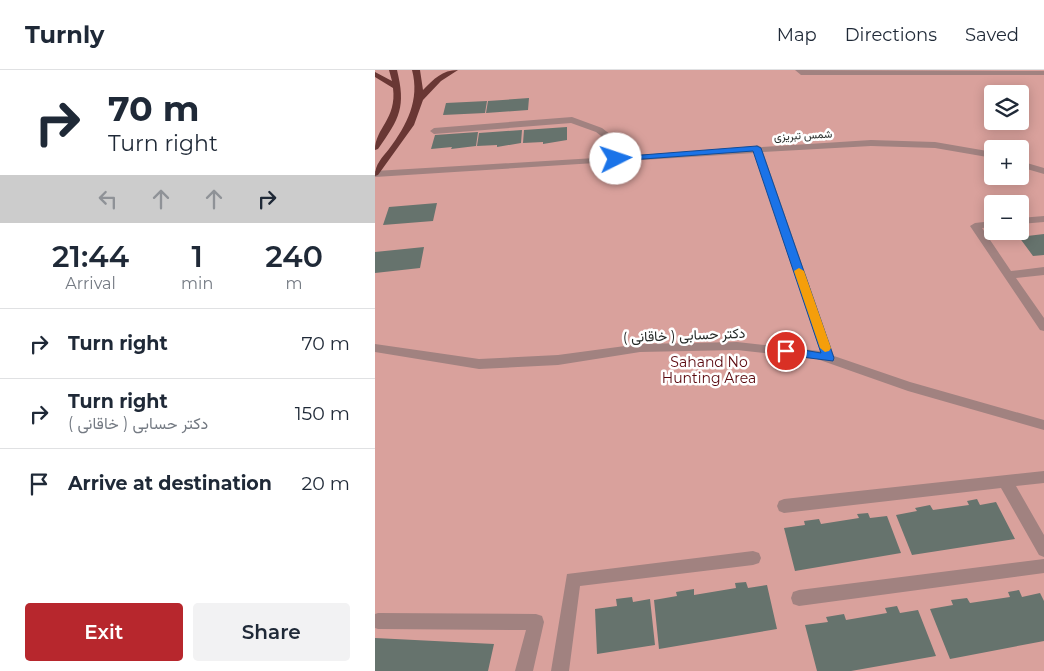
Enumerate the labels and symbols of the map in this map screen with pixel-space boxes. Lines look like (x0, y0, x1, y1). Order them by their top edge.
street label: شمس تبریزی (773, 126, 833, 144)
position arrow (589, 132, 641, 184)
street label: دکتر حسابی ( خاقانی ) (622, 324, 746, 346)
pin (765, 330, 807, 372)
park label: Sahand No Hunting Area (662, 353, 756, 387)

